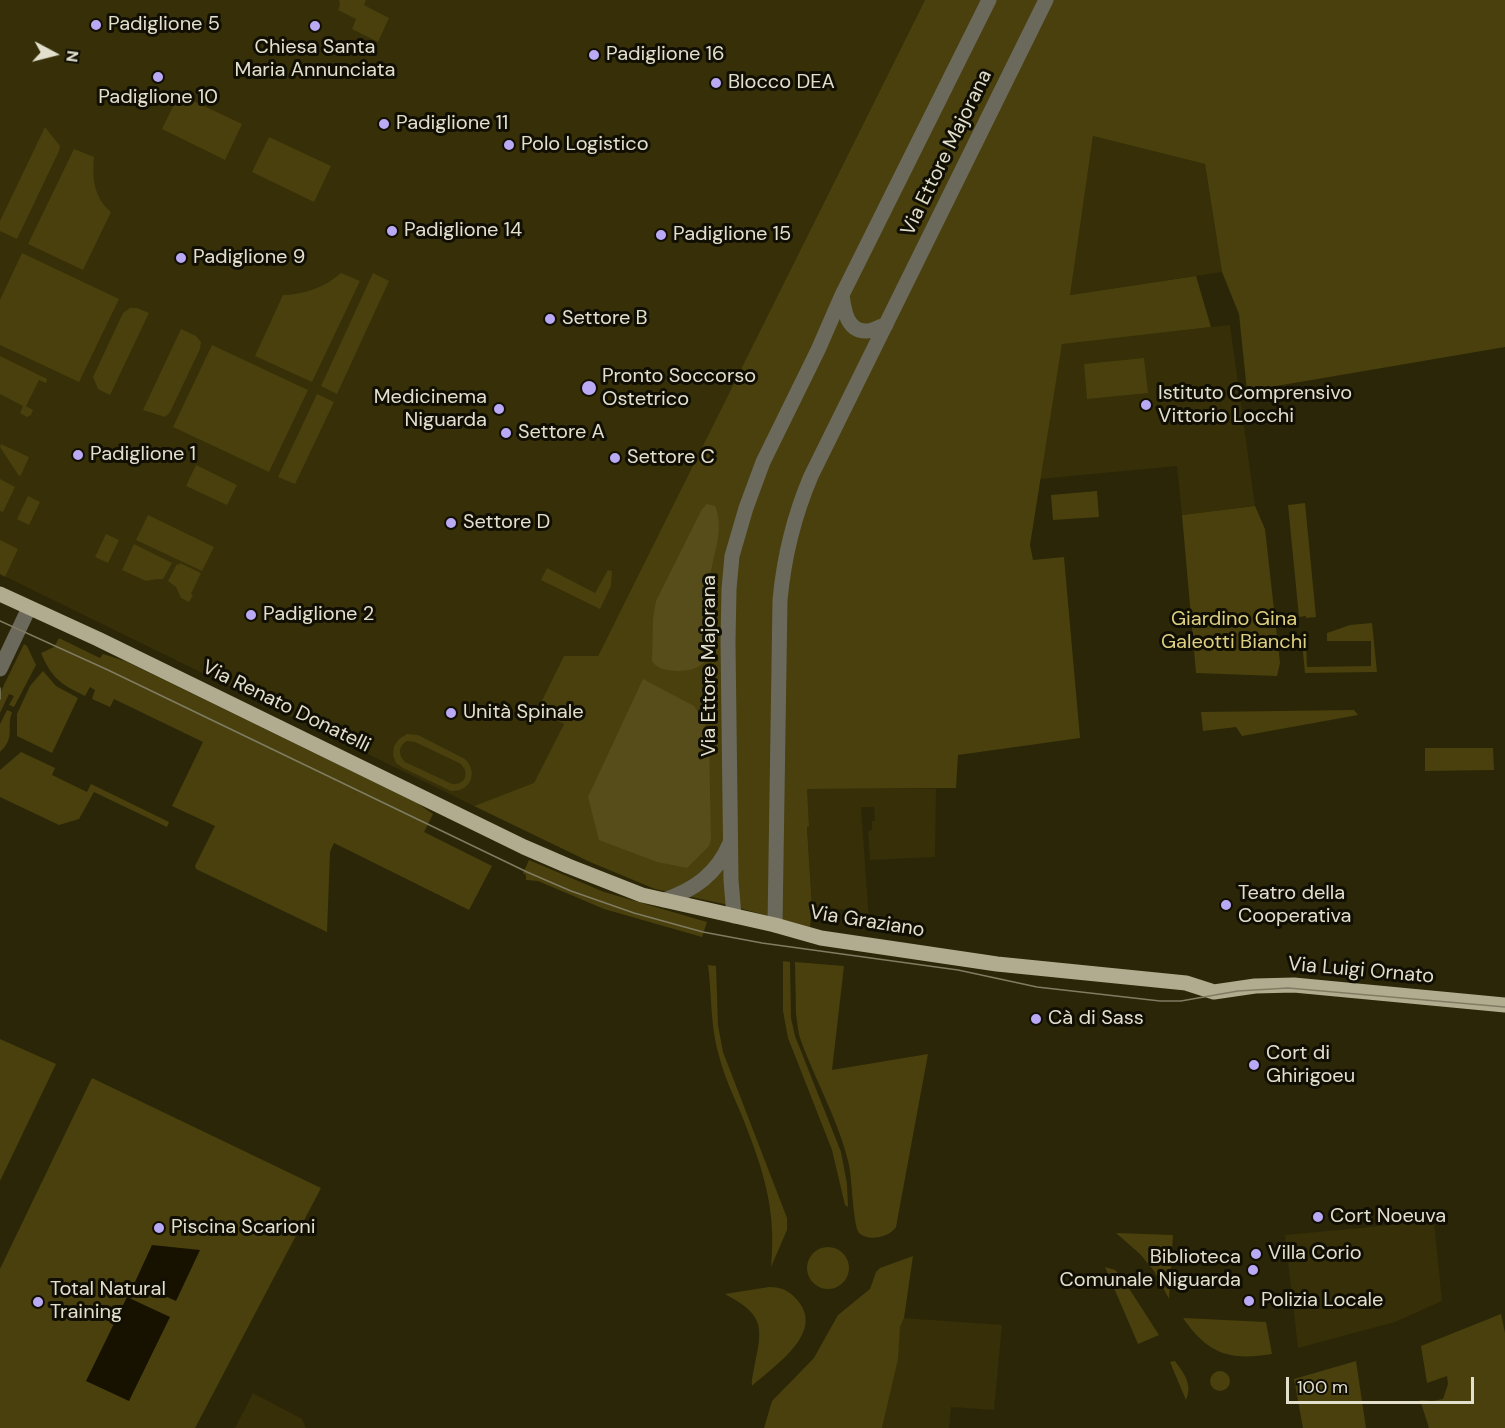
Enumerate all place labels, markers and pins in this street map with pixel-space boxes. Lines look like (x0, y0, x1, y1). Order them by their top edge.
place label: Padiglione 5 (108, 13, 220, 37)
marker: Padiglione 5 (89, 18, 103, 32)
marker: Chiesa Santa Maria Annunciata (308, 19, 322, 33)
place label: Chiesa Santa Maria Annunciata (235, 36, 395, 83)
place label: Padiglione 16 (606, 43, 725, 67)
marker: Padiglione 16 (587, 48, 601, 62)
marker: Padiglione 10 (151, 70, 165, 84)
place label: Blocco DEA (728, 71, 835, 95)
marker: Blocco DEA (709, 76, 723, 90)
place label: Padiglione 10 (98, 86, 218, 110)
place label: Padiglione 11 (396, 112, 508, 136)
marker: Padiglione 11 (377, 117, 391, 131)
place label: Polo Logistico (521, 133, 649, 157)
marker: Polo Logistico (502, 138, 516, 152)
place label: Padiglione 14 (404, 219, 522, 243)
place label: Padiglione 15 (673, 223, 791, 247)
marker: Padiglione 14 (385, 224, 399, 238)
marker: Padiglione 15 (654, 228, 668, 242)
place label: Padiglione 9 (193, 246, 305, 270)
marker: Padiglione 9 (174, 251, 188, 265)
place label: Settore B (562, 307, 648, 331)
marker: Settore B (543, 312, 557, 326)
place label: Pronto Soccorso Ostetrico (602, 365, 756, 412)
marker: Pronto Soccorso Ostetrico (580, 379, 598, 397)
place label: Istituto Comprensivo Vittorio Locchi (1158, 382, 1352, 429)
place label: Medicinema Niguarda (374, 386, 487, 433)
marker: Istituto Comprensivo Vittorio Locchi (1139, 398, 1153, 412)
marker: Medicinema Niguarda (492, 402, 506, 416)
place label: Settore A (518, 421, 605, 445)
marker: Settore A (499, 426, 513, 440)
place label: Padiglione 1 (90, 443, 196, 467)
place label: Settore C (627, 446, 715, 470)
marker: Padiglione 1 (71, 448, 85, 462)
marker: Settore C (608, 451, 622, 465)
place label: Settore D (463, 511, 550, 535)
marker: Settore D (444, 516, 458, 530)
place label: Padiglione 2 (263, 603, 374, 627)
marker: Padiglione 2 (244, 608, 258, 622)
place label: Unità Spinale (463, 701, 584, 725)
marker: Unità Spinale (444, 706, 458, 720)
place label: Teatro della Cooperativa (1238, 882, 1351, 929)
marker: Teatro della Cooperativa (1219, 898, 1233, 912)
place label: Cà di Sass (1048, 1007, 1144, 1031)
marker: Cà di Sass (1029, 1012, 1043, 1026)
place label: Cort di Ghirigoeu (1266, 1042, 1355, 1089)
marker: Cort di Ghirigoeu (1247, 1058, 1261, 1072)
place label: Cort Noeuva (1330, 1205, 1446, 1229)
marker: Cort Noeuva (1311, 1210, 1325, 1224)
place label: Piscina Scarioni (171, 1216, 316, 1240)
marker: Piscina Scarioni (152, 1221, 166, 1235)
place label: Villa Corio (1268, 1242, 1362, 1266)
place label: Biblioteca Comunale Niguarda (1059, 1246, 1241, 1293)
marker: Villa Corio (1249, 1247, 1263, 1261)
marker: Biblioteca Comunale Niguarda (1246, 1263, 1260, 1277)
place label: Total Natural Training (50, 1278, 166, 1325)
place label: Polizia Locale (1261, 1289, 1383, 1313)
marker: Polizia Locale (1242, 1294, 1256, 1308)
marker: Total Natural Training (31, 1295, 45, 1309)

